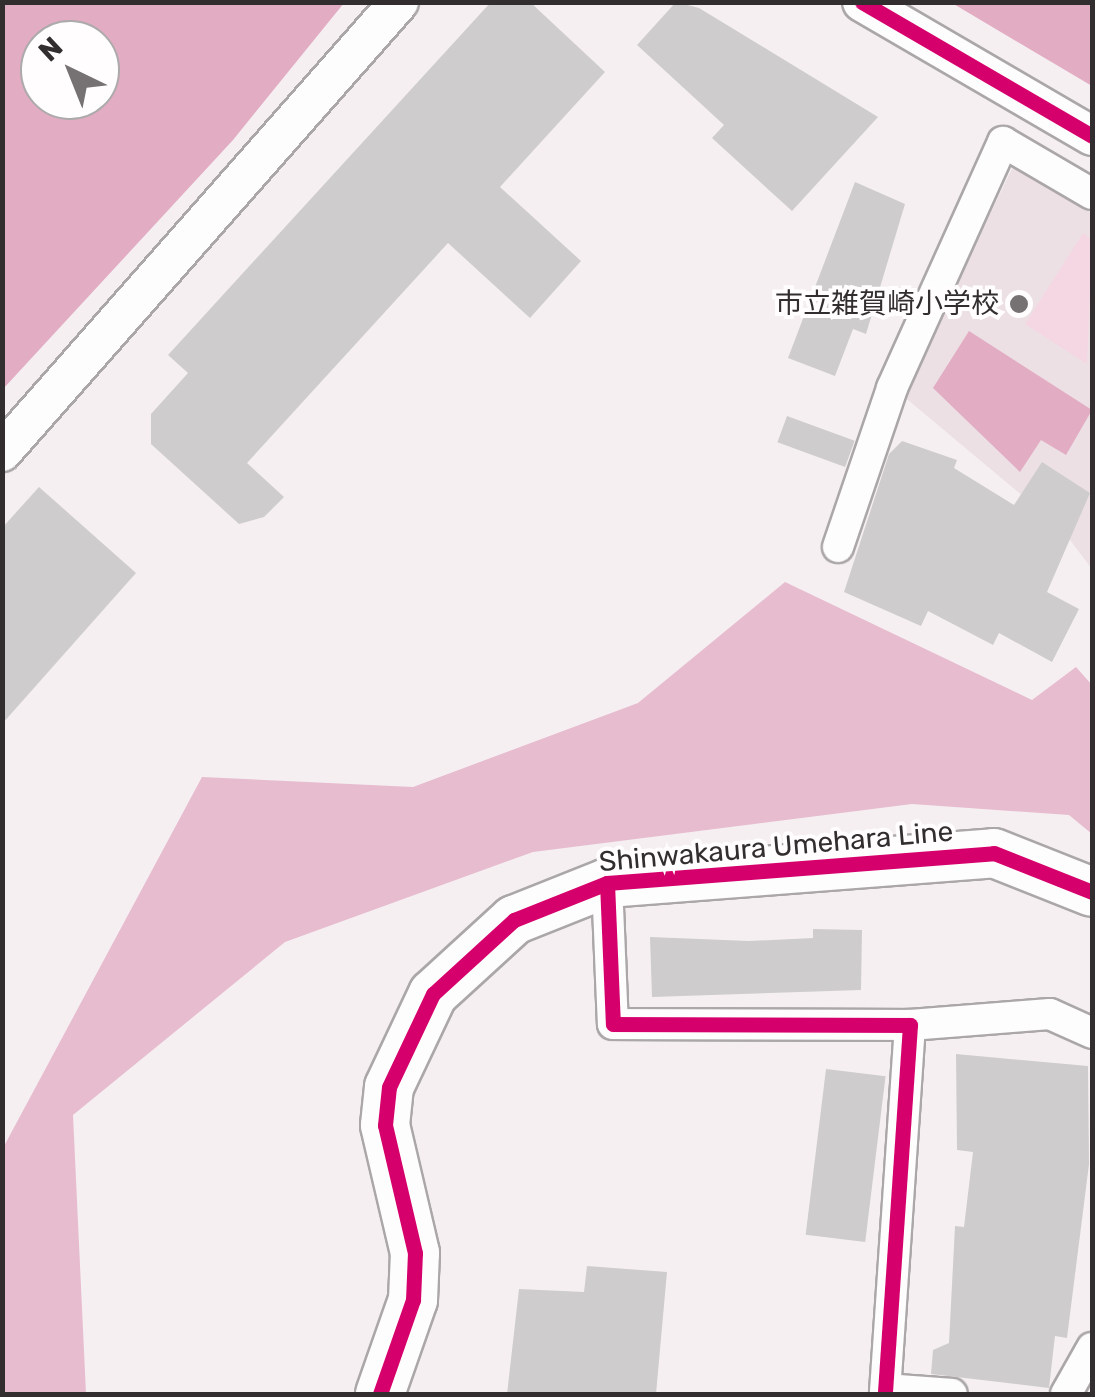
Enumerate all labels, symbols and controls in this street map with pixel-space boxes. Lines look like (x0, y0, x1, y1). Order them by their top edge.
north arrow (20, 20, 120, 120)
text: N (32, 30, 69, 68)
place label: 市立雑賀崎小学校 (775, 287, 999, 321)
marker: 市立雑賀崎小学校 (1008, 293, 1030, 315)
street label: Shinwakaura Umehara Line (598, 815, 954, 879)

